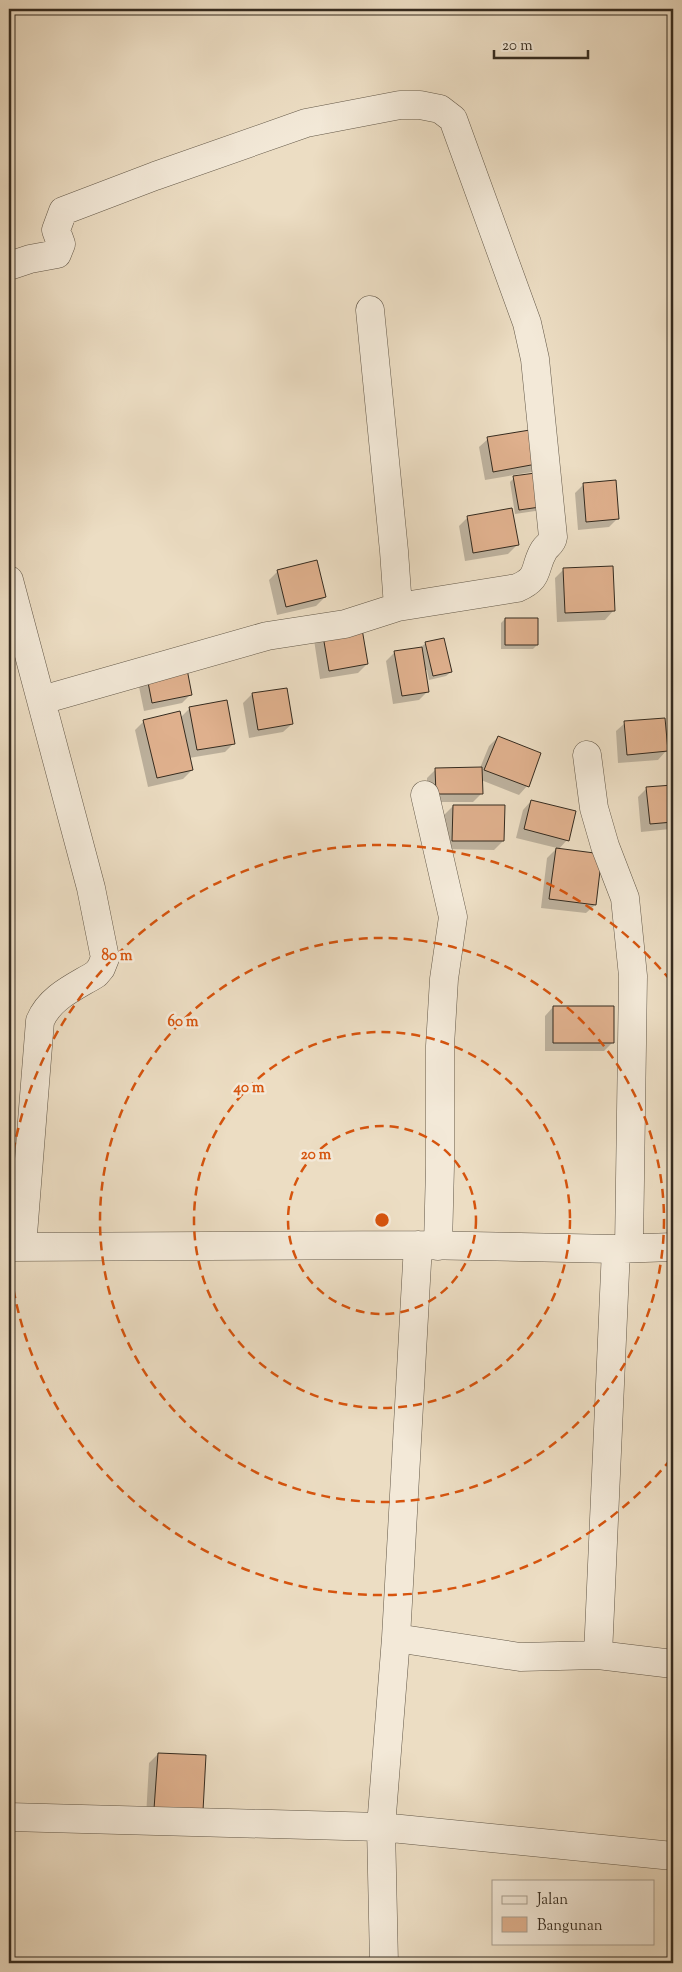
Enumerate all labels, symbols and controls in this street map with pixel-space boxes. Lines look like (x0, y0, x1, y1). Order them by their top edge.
scale bar (494, 28, 588, 60)
text: 20 m (502, 36, 533, 57)
text: 80 m (101, 946, 133, 967)
text: 60 m (168, 1012, 199, 1033)
text: 40 m (233, 1078, 265, 1099)
text: 20 m (301, 1145, 332, 1166)
centre of rings (373, 1211, 391, 1229)
legend (492, 1880, 654, 1944)
text: Jalan (536, 1890, 568, 1911)
text: Bangunan (537, 1916, 603, 1937)

